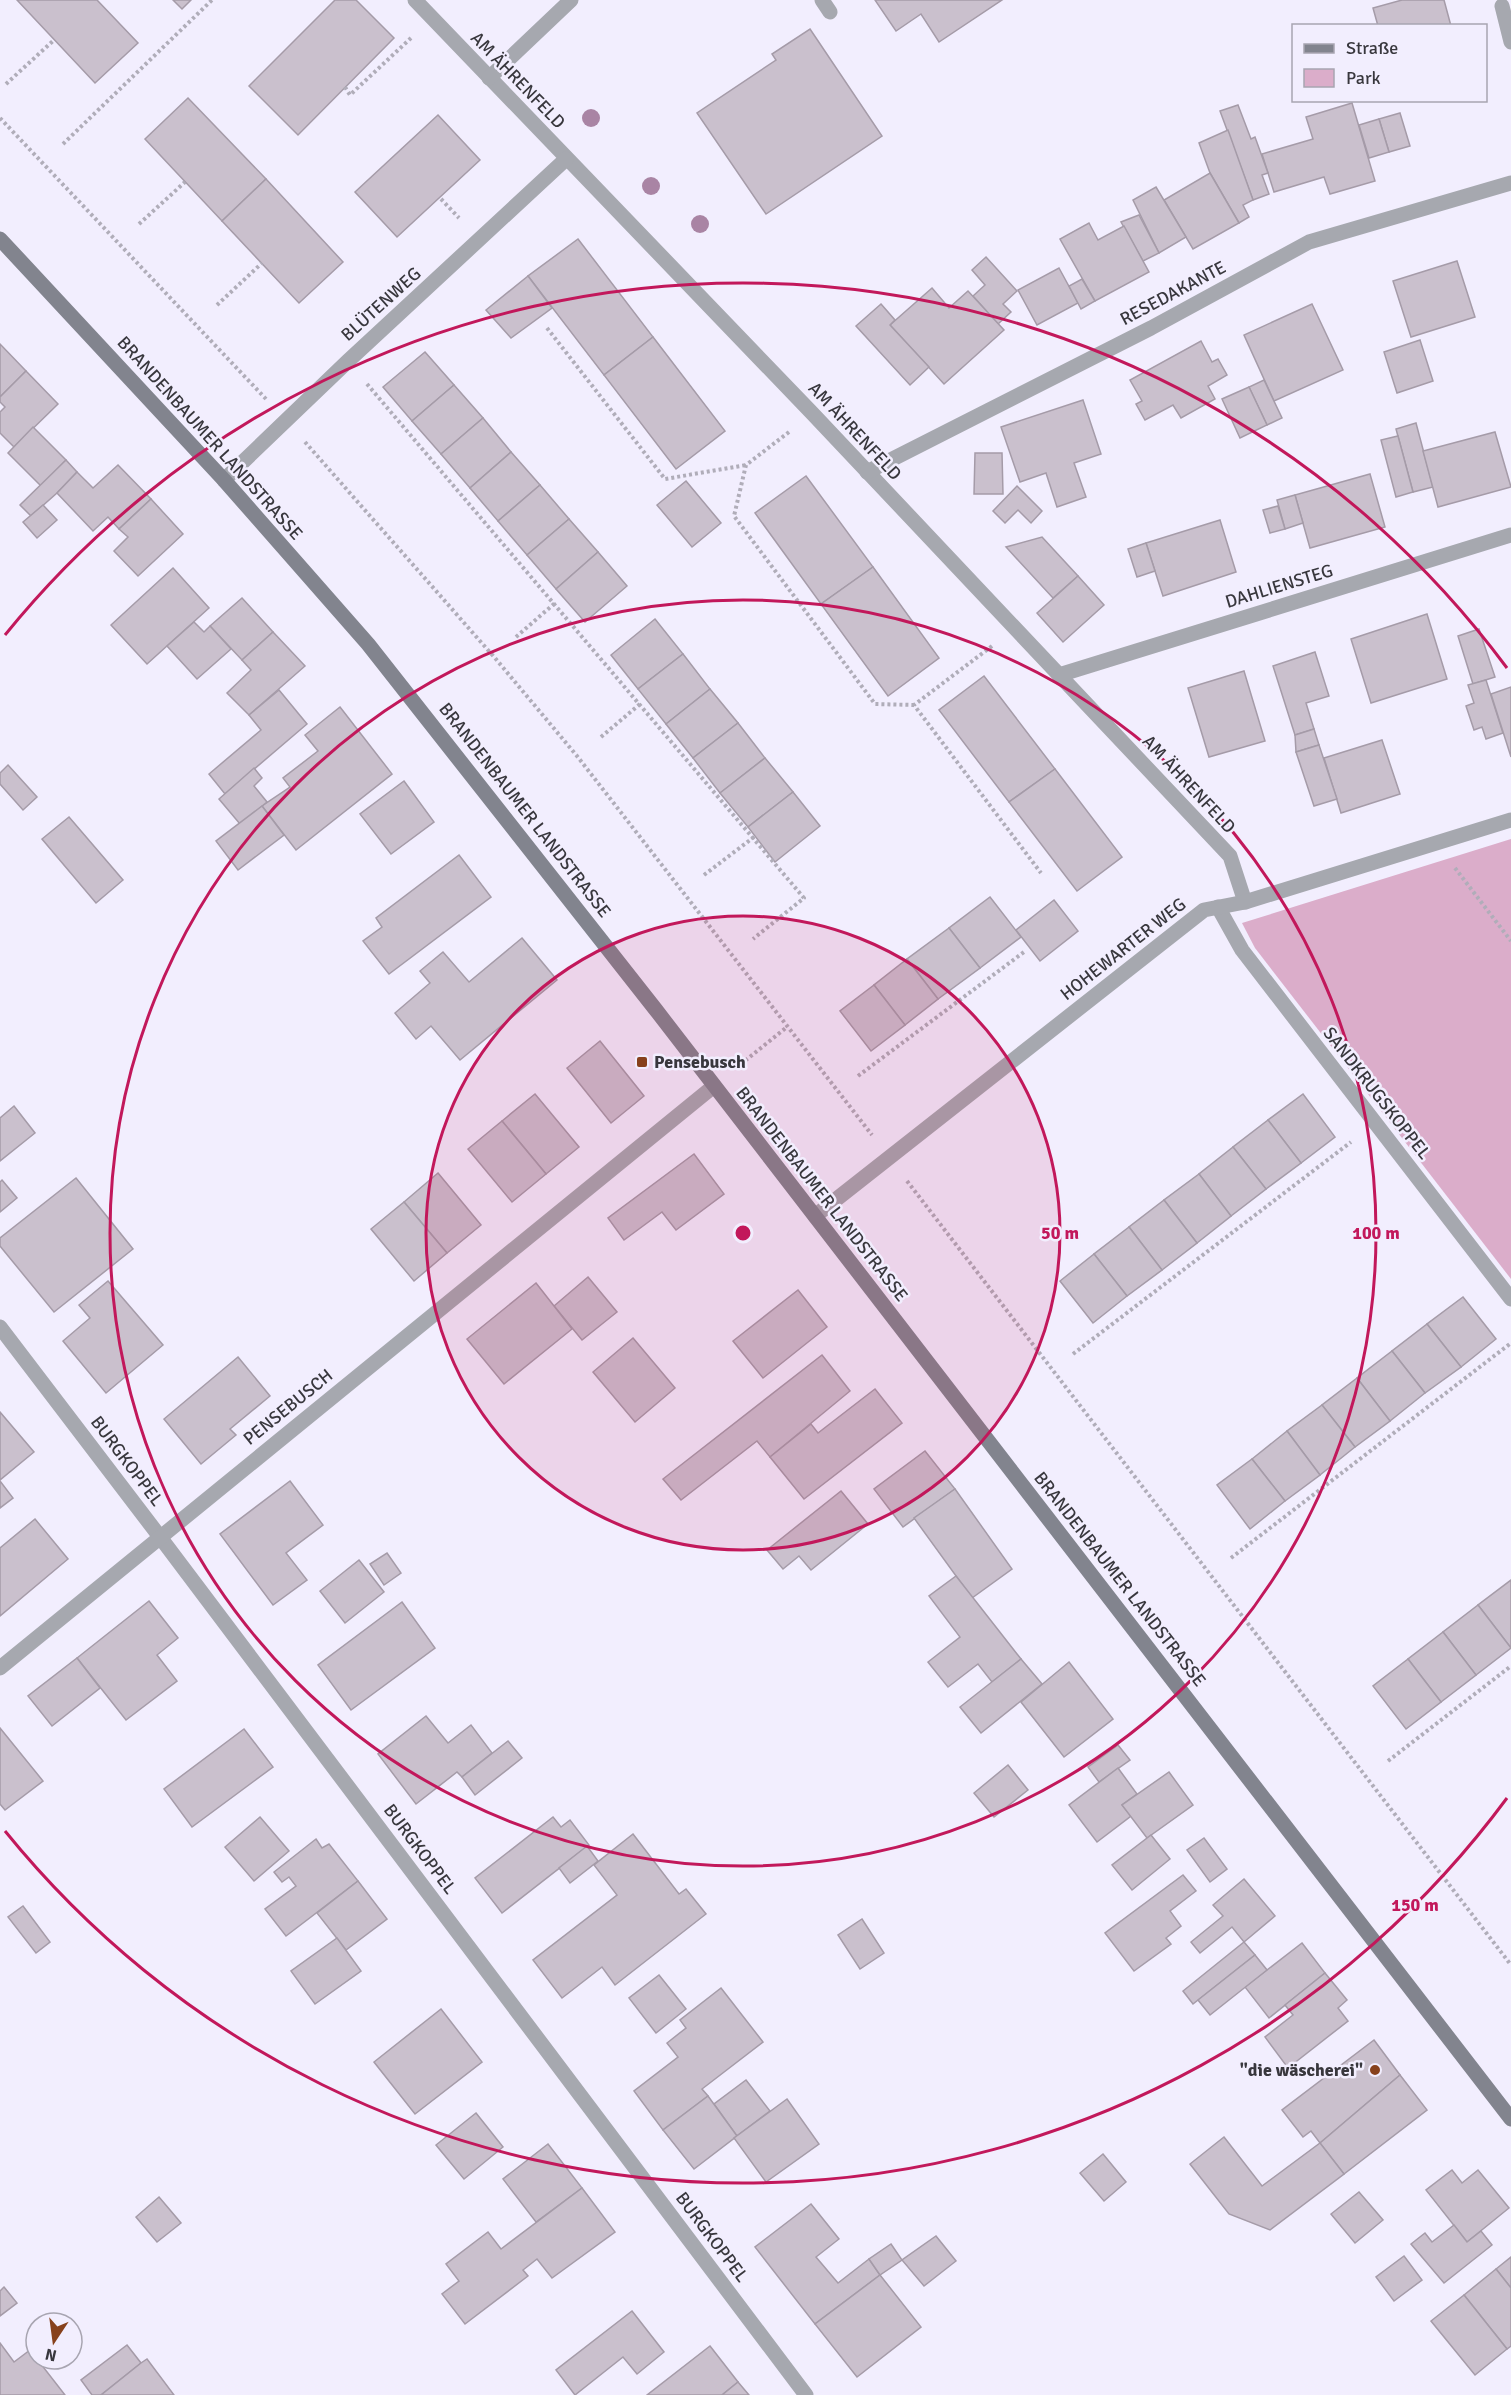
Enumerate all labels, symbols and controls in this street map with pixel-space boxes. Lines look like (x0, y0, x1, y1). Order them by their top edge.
legend (1292, 24, 1487, 102)
street label: AM ÄHRENFELD (466, 27, 570, 133)
text: Straße (1346, 37, 1398, 59)
text: Park (1346, 67, 1381, 89)
street label: RESEDAKANTE (1116, 256, 1230, 330)
street label: BLÜTENWEG (336, 262, 426, 346)
street label: BRANDENBAUMER LANDSTRASSE (113, 332, 307, 544)
street label: AM ÄHRENFELD (804, 377, 906, 485)
street label: DAHLIENSTEG (1222, 559, 1336, 613)
street label: BRANDENBAUMER LANDSTRASSE (434, 698, 616, 922)
street label: AM ÄHRENFELD (1138, 730, 1240, 838)
street label: HOHEWARTER WEG (1056, 893, 1190, 1005)
street label: SANDKRUGSKOPPEL (1318, 1022, 1436, 1164)
place label: Pensebusch (654, 1051, 746, 1073)
marker: Pensebusch (635, 1055, 649, 1069)
street label: BRANDENBAUMER LANDSTRASSE (731, 1082, 913, 1306)
text: 50 m (1041, 1222, 1079, 1244)
text: 100 m (1352, 1222, 1400, 1244)
centre of rings (733, 1223, 753, 1243)
street label: PENSEBUSCH (239, 1364, 337, 1450)
street label: BURGKOPPEL (86, 1412, 168, 1510)
street label: BRANDENBAUMER LANDSTRASSE (1029, 1467, 1211, 1691)
street label: BURGKOPPEL (379, 1800, 461, 1898)
text: 150 m (1391, 1894, 1439, 1916)
place label: "die wäscherei" (1240, 2059, 1363, 2081)
marker: "die wäscherei" (1368, 2063, 1382, 2077)
street label: BURGKOPPEL (671, 2188, 753, 2286)
north arrow (24, 2311, 84, 2371)
text: N (43, 2344, 59, 2366)

